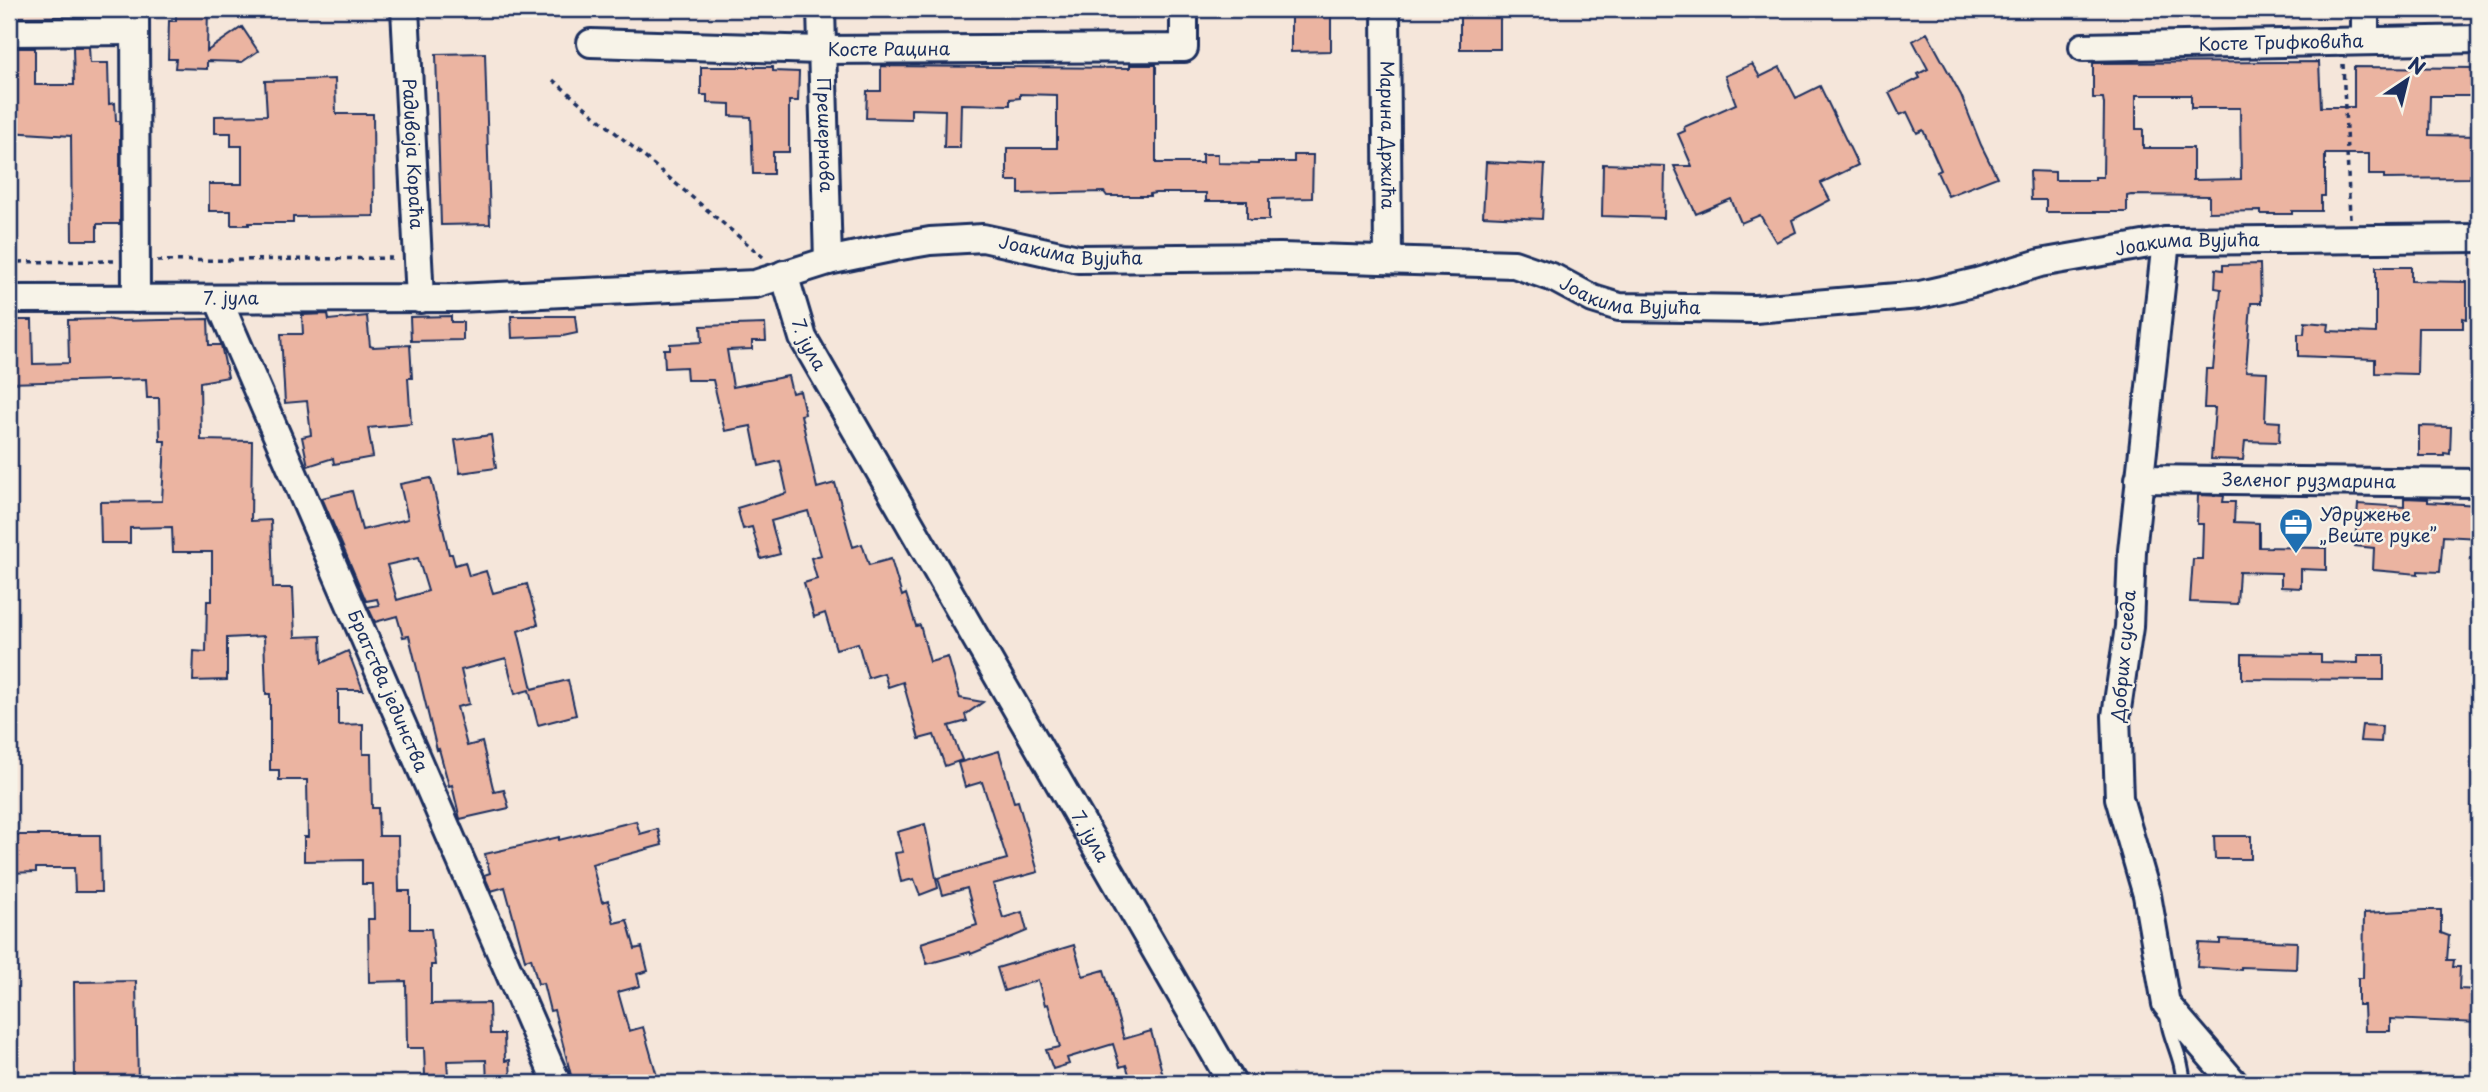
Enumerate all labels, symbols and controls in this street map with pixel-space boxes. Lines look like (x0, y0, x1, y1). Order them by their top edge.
street label: Косте Трифковића (2198, 26, 2364, 57)
street label: Косте Рацина (828, 34, 951, 62)
north arrow (2372, 46, 2442, 116)
text: N (2403, 49, 2432, 81)
street label: Марина Држића (1374, 60, 1403, 210)
street label: Прешернова (811, 77, 841, 193)
street label: Радивоја Кораћа (397, 78, 431, 231)
street label: Јоакима Вујића (2113, 225, 2260, 262)
street label: Јоакима Вујића (997, 227, 1143, 271)
street label: Јоакима Вујића (1555, 268, 1701, 320)
street label: 7. јула (203, 283, 260, 311)
street label: 7. јула (786, 315, 834, 376)
street label: Зеленог рузмарина (2222, 465, 2397, 494)
place label: Удружење „Веште руке” (2320, 500, 2437, 548)
office icon: Удружење „Веште руке” (2277, 506, 2315, 555)
street label: Добрих суседа (2103, 588, 2142, 724)
street label: Братства јединства (342, 605, 436, 777)
street label: 7. јула (1066, 805, 1117, 867)

